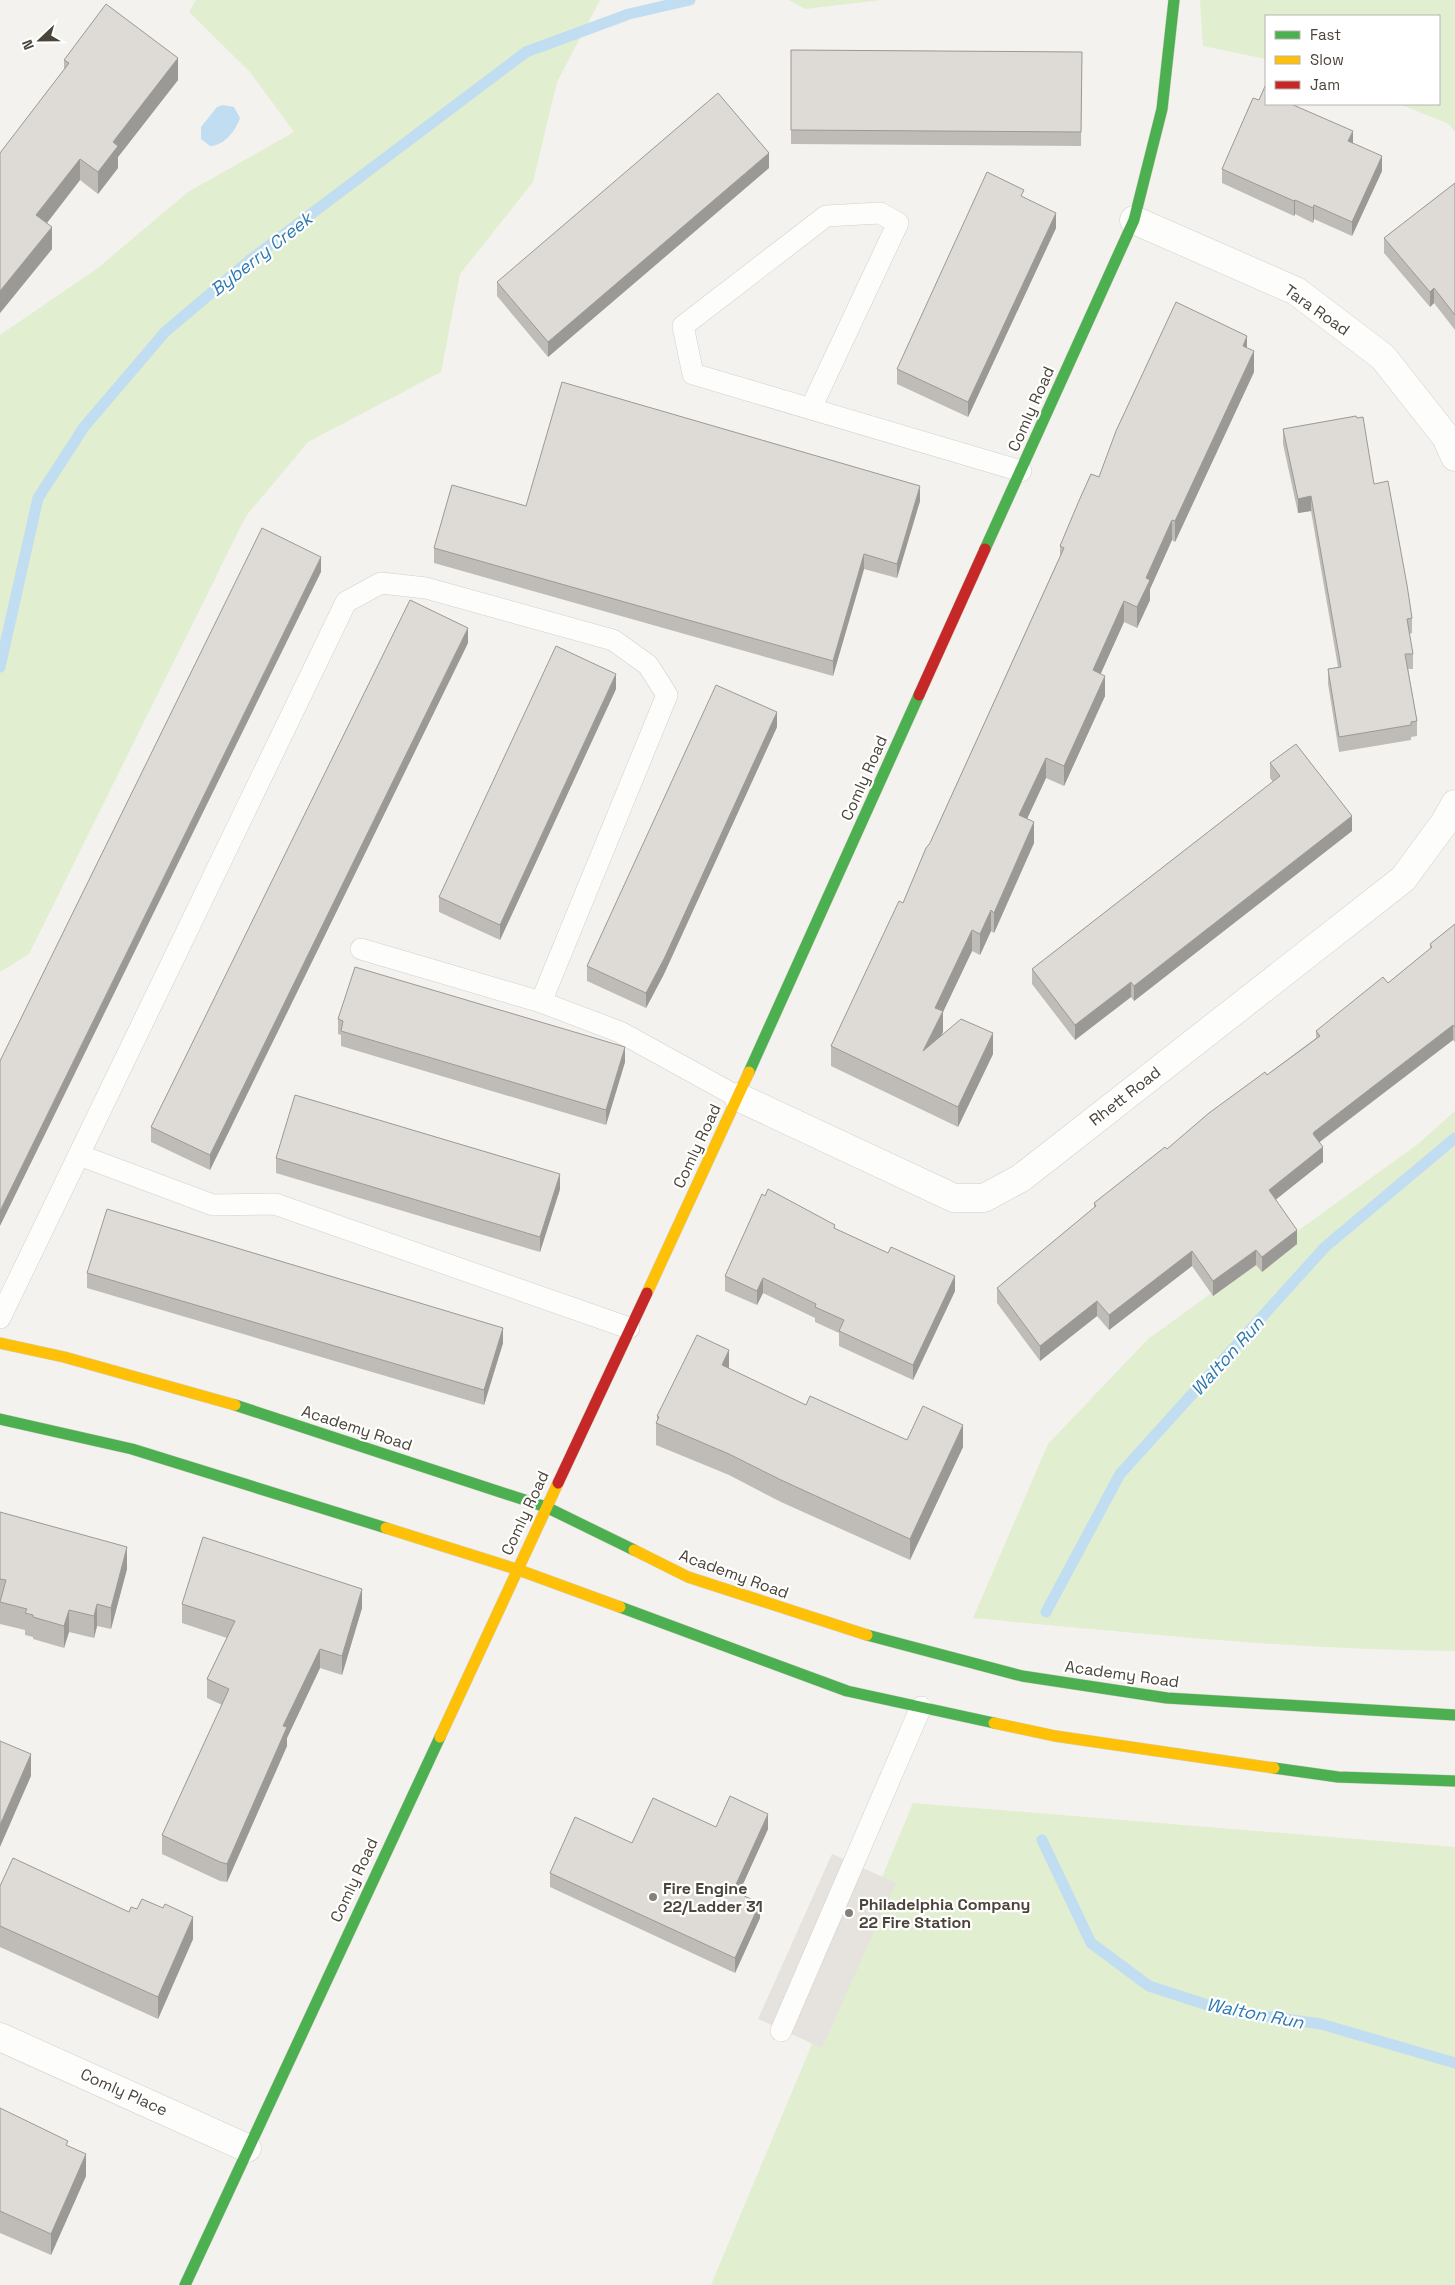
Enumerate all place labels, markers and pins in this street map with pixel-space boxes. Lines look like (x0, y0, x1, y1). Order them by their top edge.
place label: Fire Engine 22/Ladder 31 (663, 1878, 763, 1917)
marker: Fire Engine 22/Ladder 31 (647, 1891, 659, 1903)
place label: Philadelphia Company 22 Fire Station (859, 1894, 1030, 1933)
marker: Philadelphia Company 22 Fire Station (843, 1907, 855, 1919)

